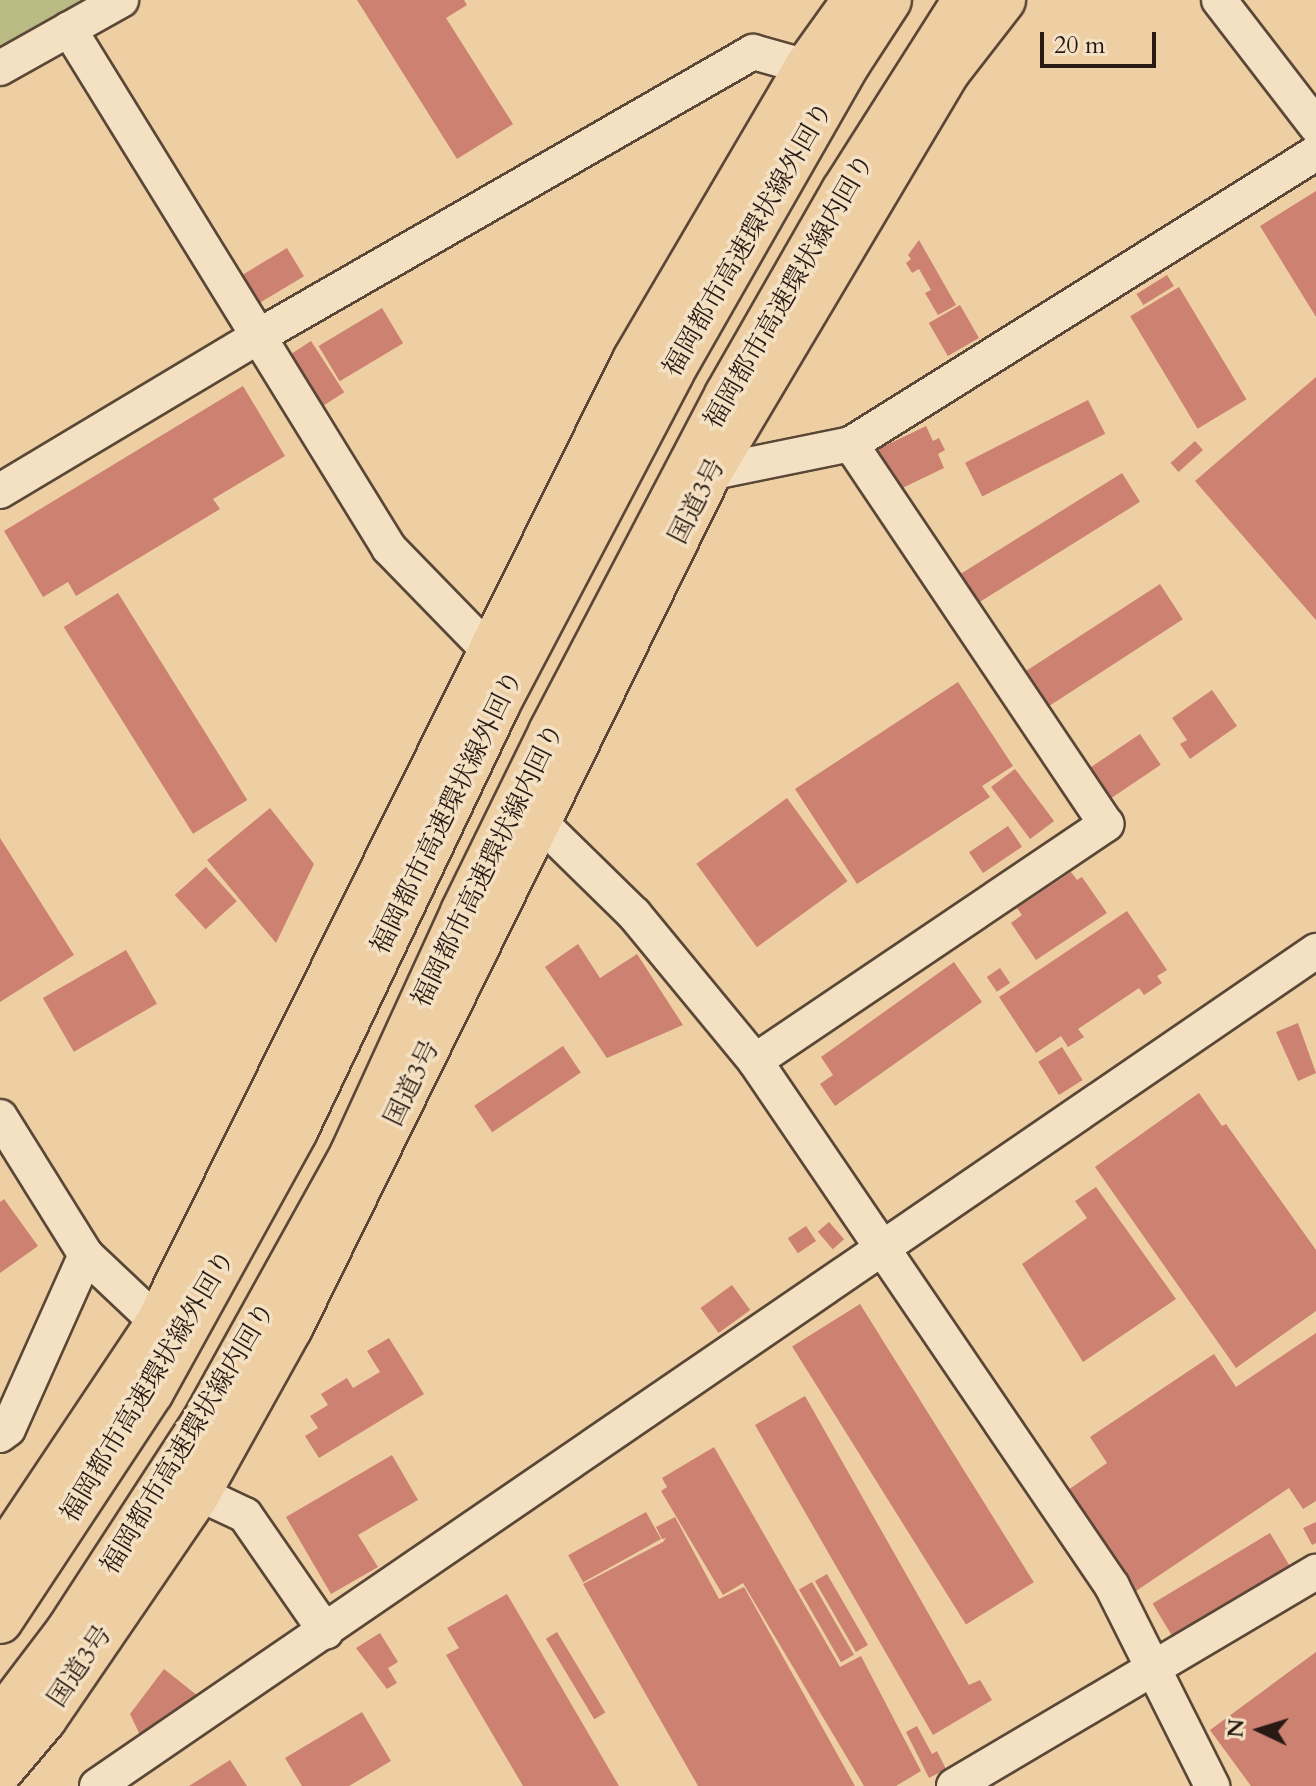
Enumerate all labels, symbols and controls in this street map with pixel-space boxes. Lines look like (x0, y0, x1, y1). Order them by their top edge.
scale bar (1044, 16, 1160, 66)
text: 20 m (1054, 29, 1105, 62)
street label: 福岡都市高速環状線外回り (656, 96, 840, 382)
street label: 福岡都市高速環状線内回り (697, 148, 881, 434)
street label: 国道3号 (662, 453, 732, 549)
street label: 福岡都市高速環状線外回り (365, 665, 529, 959)
street label: 福岡都市高速環状線内回り (406, 718, 570, 1012)
street label: 国道3号 (378, 1035, 446, 1131)
street label: 福岡都市高速環状線外回り (54, 1244, 242, 1528)
street label: 福岡都市高速環状線内回り (94, 1296, 282, 1580)
street label: 国道3号 (42, 1619, 118, 1713)
north arrow (1220, 1690, 1300, 1770)
text: N (1220, 1718, 1252, 1739)

